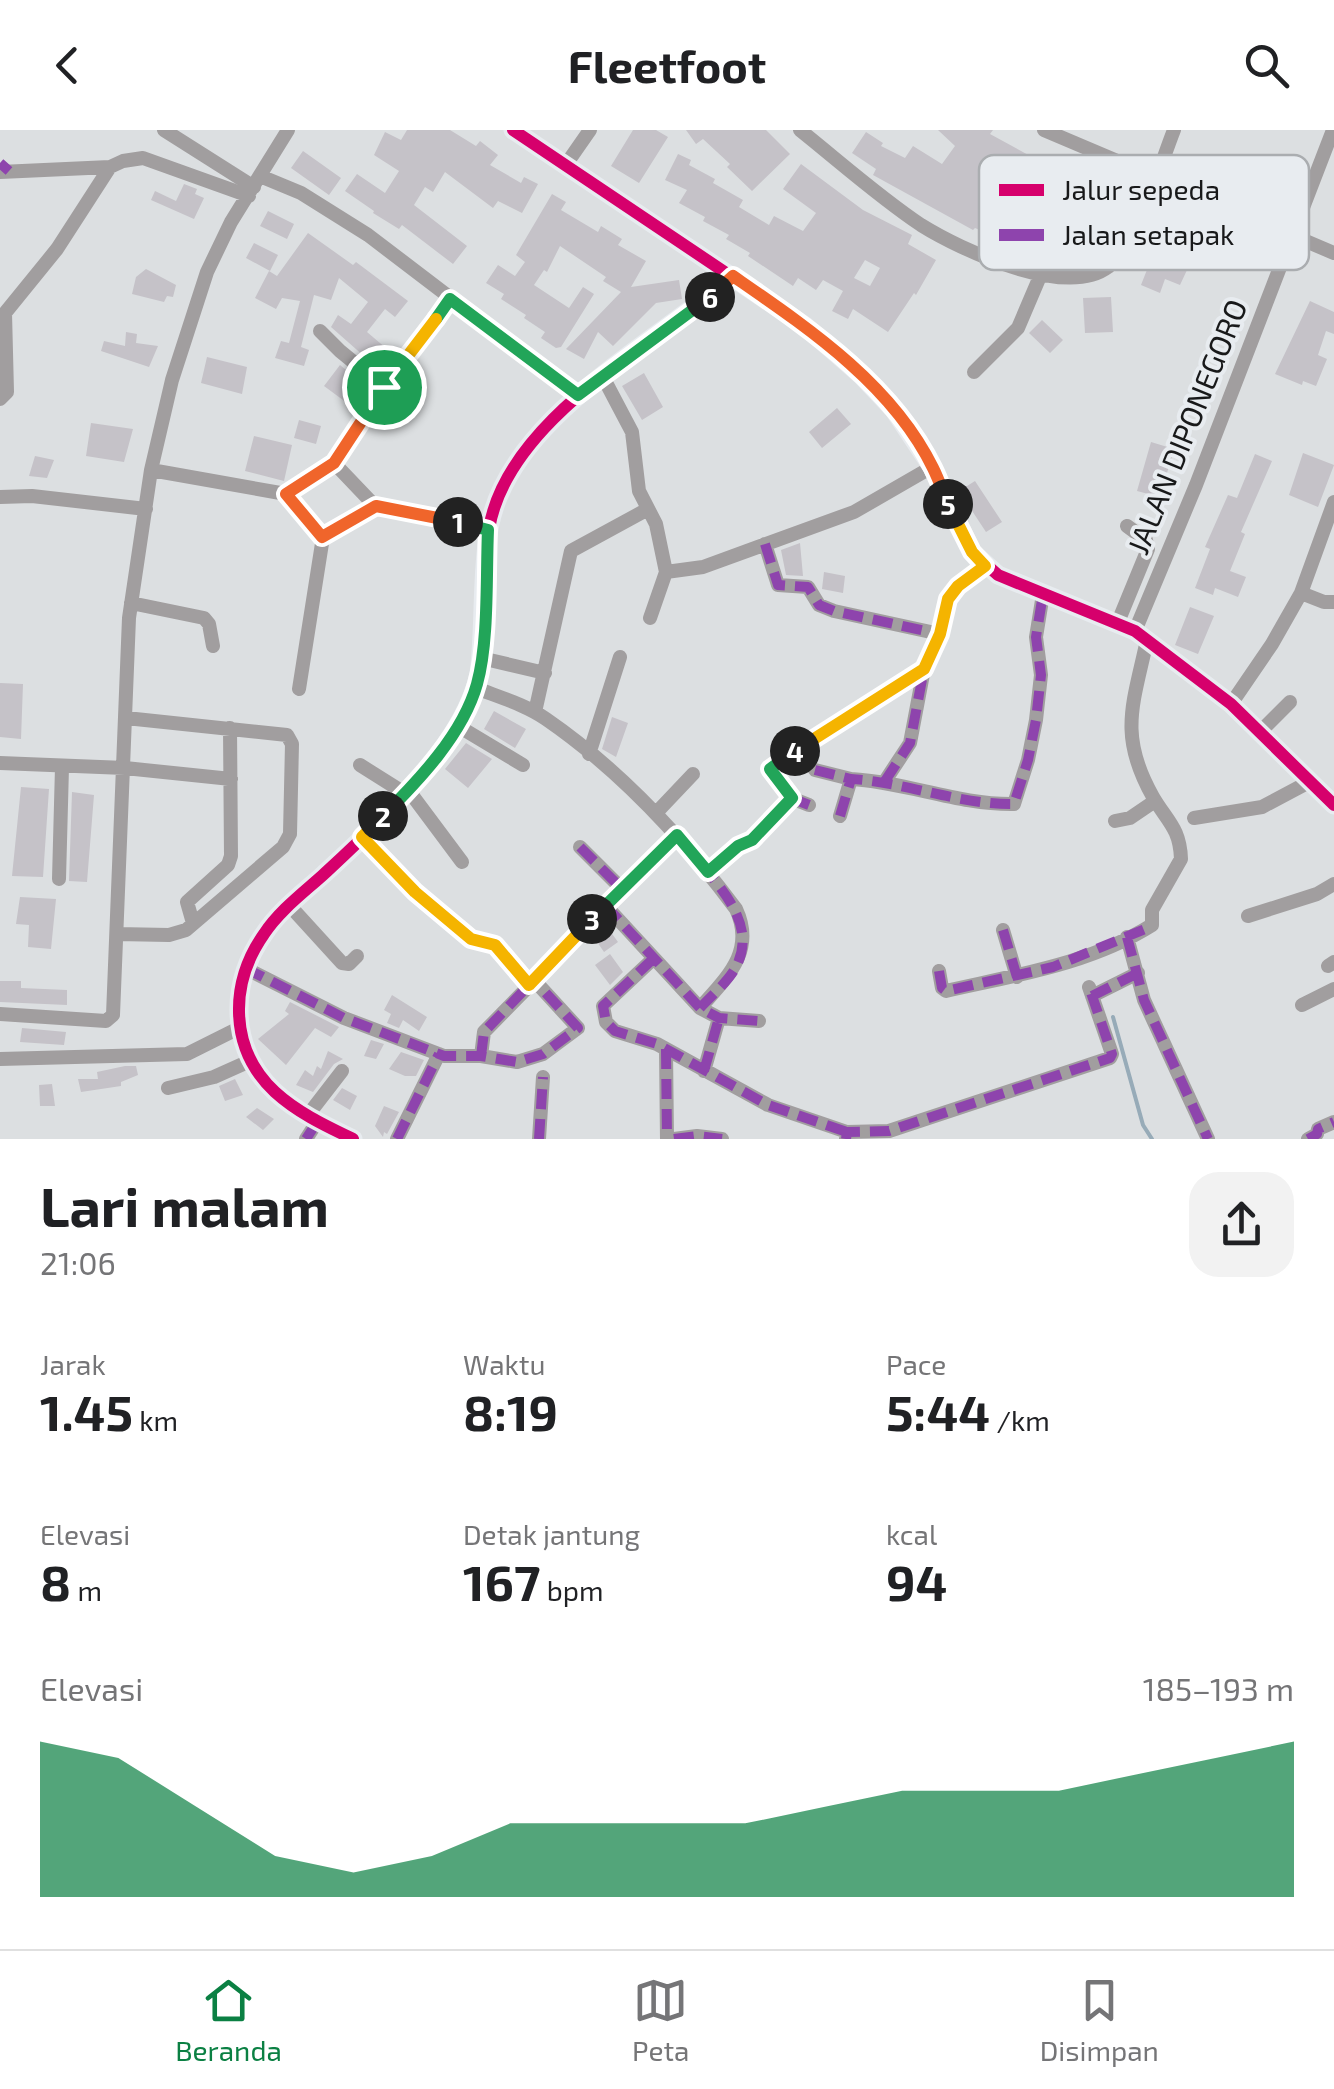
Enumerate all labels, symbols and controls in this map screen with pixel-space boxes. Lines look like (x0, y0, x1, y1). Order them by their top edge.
icon: back (40, 38, 95, 93)
text: Fleetfoot (568, 38, 766, 92)
icon: search (1239, 38, 1294, 93)
legend (979, 155, 1309, 270)
text: Jalur sepeda (1062, 172, 1220, 206)
text: Jalan setapak (1062, 217, 1234, 251)
pin: 6 (685, 272, 735, 322)
text: 6 (702, 280, 718, 314)
street label: JALAN DIPONEGORO (1119, 294, 1254, 559)
pin (342, 345, 427, 430)
icon: arrive (357, 360, 412, 415)
pin: 5 (923, 479, 973, 529)
text: 5 (940, 487, 956, 521)
pin: 1 (433, 497, 483, 547)
text: 1 (452, 505, 464, 539)
pin: 4 (770, 726, 820, 776)
text: 4 (786, 734, 804, 768)
pin: 2 (358, 791, 408, 841)
text: 2 (375, 799, 391, 833)
pin: 3 (567, 894, 617, 944)
text: 3 (584, 902, 600, 936)
text: Lari malam (40, 1172, 329, 1238)
button: share (1189, 1172, 1294, 1277)
text: 21:06 (40, 1243, 116, 1281)
text: Jarak (40, 1347, 106, 1381)
text: Waktu (463, 1347, 545, 1381)
text: Pace (886, 1347, 946, 1381)
text: 1.45 (40, 1381, 133, 1441)
text: 8:19 (463, 1381, 558, 1441)
text: 5:44 (886, 1381, 990, 1441)
text: km (133, 1403, 178, 1437)
text: /km (990, 1403, 1050, 1437)
text: Elevasi (40, 1517, 130, 1551)
text: Detak jantung (463, 1517, 640, 1551)
text: kcal (886, 1517, 937, 1551)
text: 8 (40, 1551, 71, 1611)
text: 167 (463, 1551, 541, 1611)
text: 94 (886, 1551, 947, 1611)
text: m (71, 1573, 102, 1607)
text: bpm (541, 1573, 603, 1607)
text: Elevasi (40, 1669, 143, 1707)
text: 185–193 m (1143, 1669, 1294, 1707)
tab: Beranda (175, 1973, 282, 2067)
tab: Peta (632, 1973, 690, 2067)
tab: Disimpan (1040, 1973, 1159, 2067)

